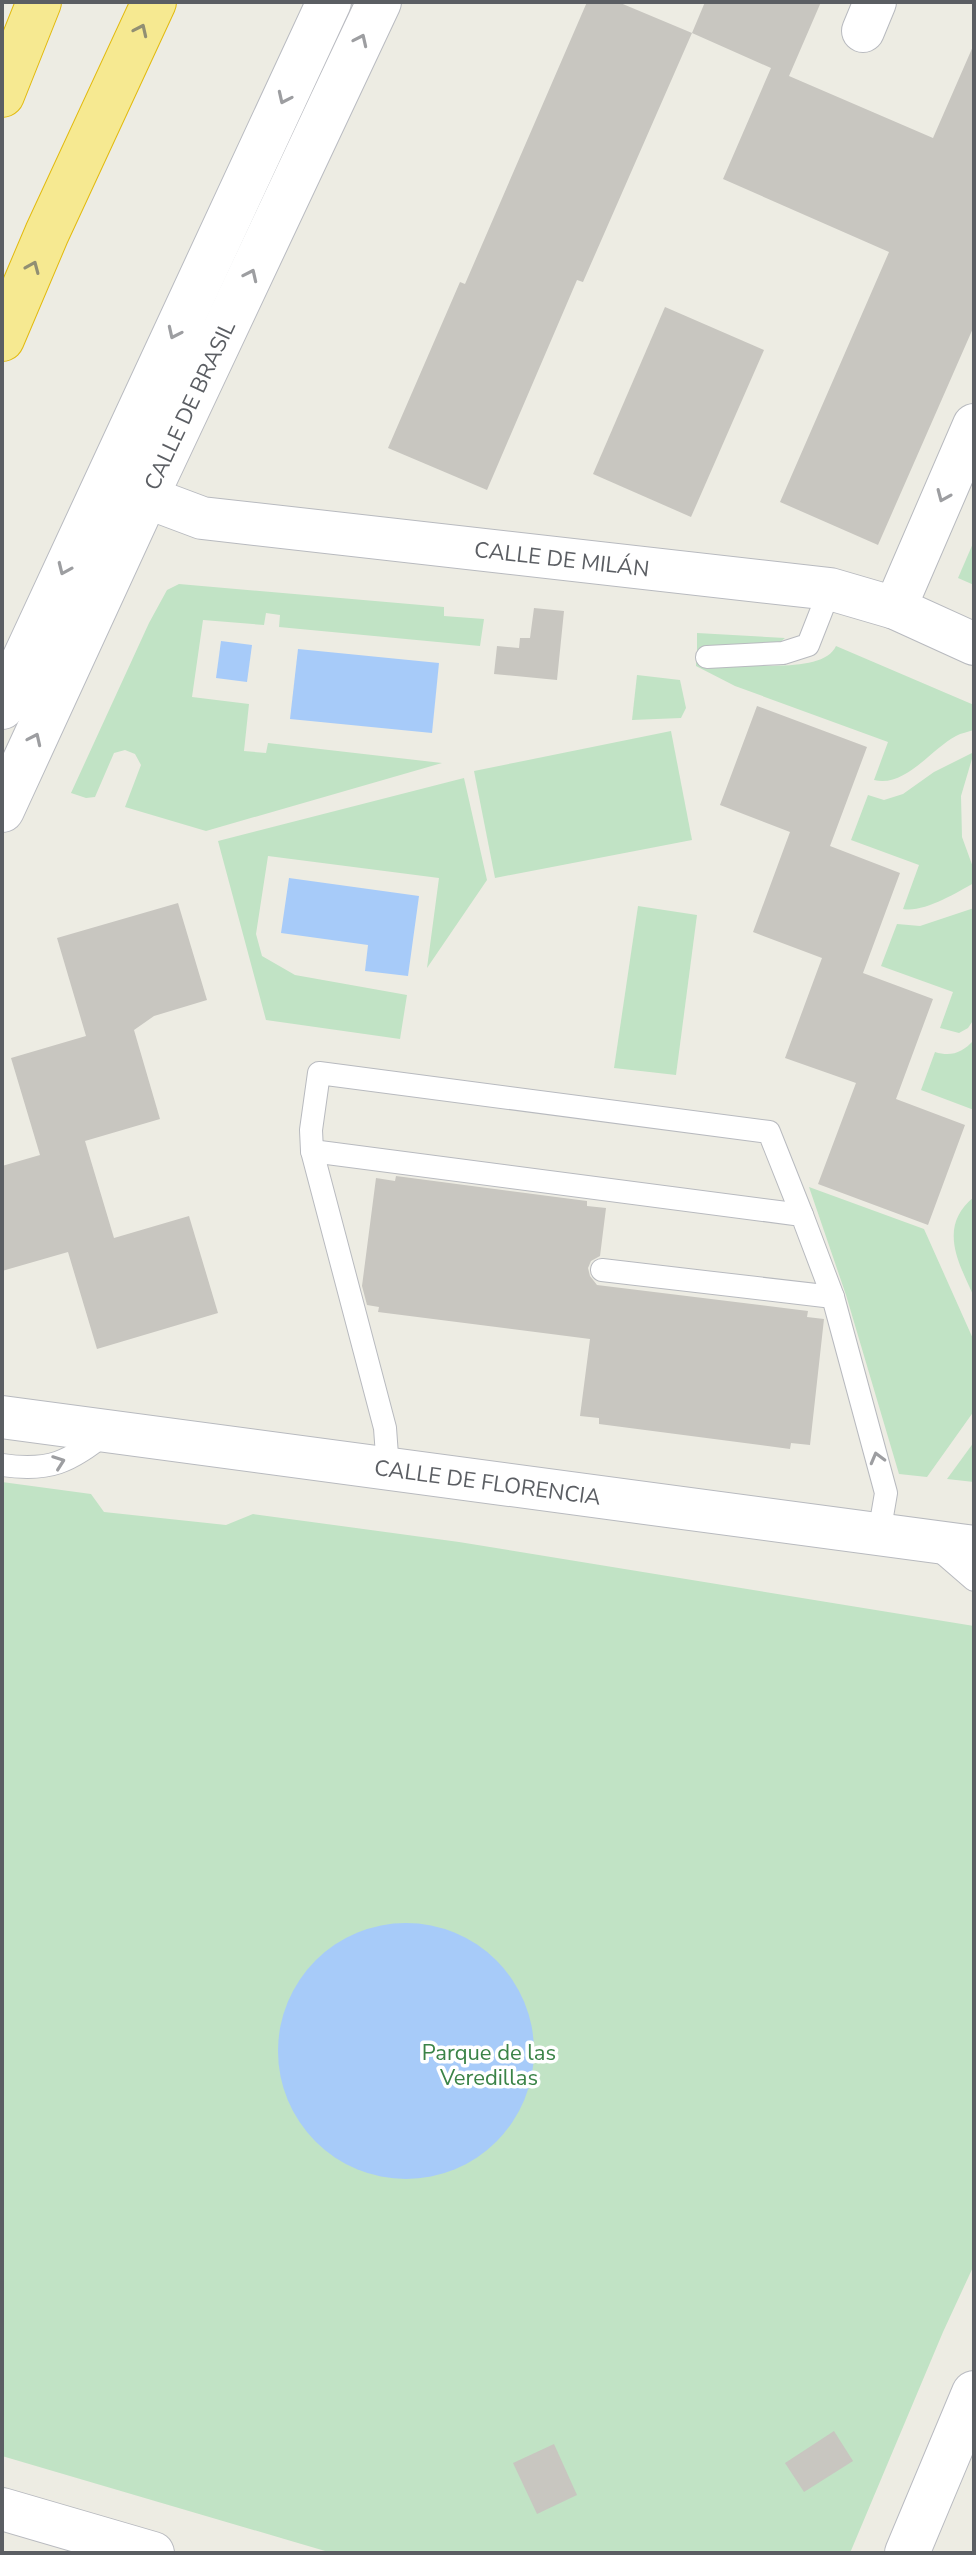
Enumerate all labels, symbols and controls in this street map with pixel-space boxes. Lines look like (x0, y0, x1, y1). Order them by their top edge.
one-way arrow (131, 24, 147, 39)
one-way arrow (352, 34, 368, 48)
one-way arrow (278, 90, 294, 104)
one-way arrow (23, 261, 39, 275)
one-way arrow (241, 269, 257, 284)
street label: CALLE DE BRASIL (137, 316, 243, 495)
one-way arrow (168, 325, 184, 340)
one-way arrow (937, 488, 953, 503)
street label: CALLE DE MILÁN (473, 535, 651, 584)
one-way arrow (58, 561, 74, 576)
one-way arrow (25, 733, 41, 748)
one-way arrow (870, 1451, 887, 1465)
street label: CALLE DE FLORENCIA (373, 1453, 603, 1513)
one-way arrow (51, 1455, 65, 1472)
park label: Parque de las Veredillas (422, 2038, 556, 2093)

